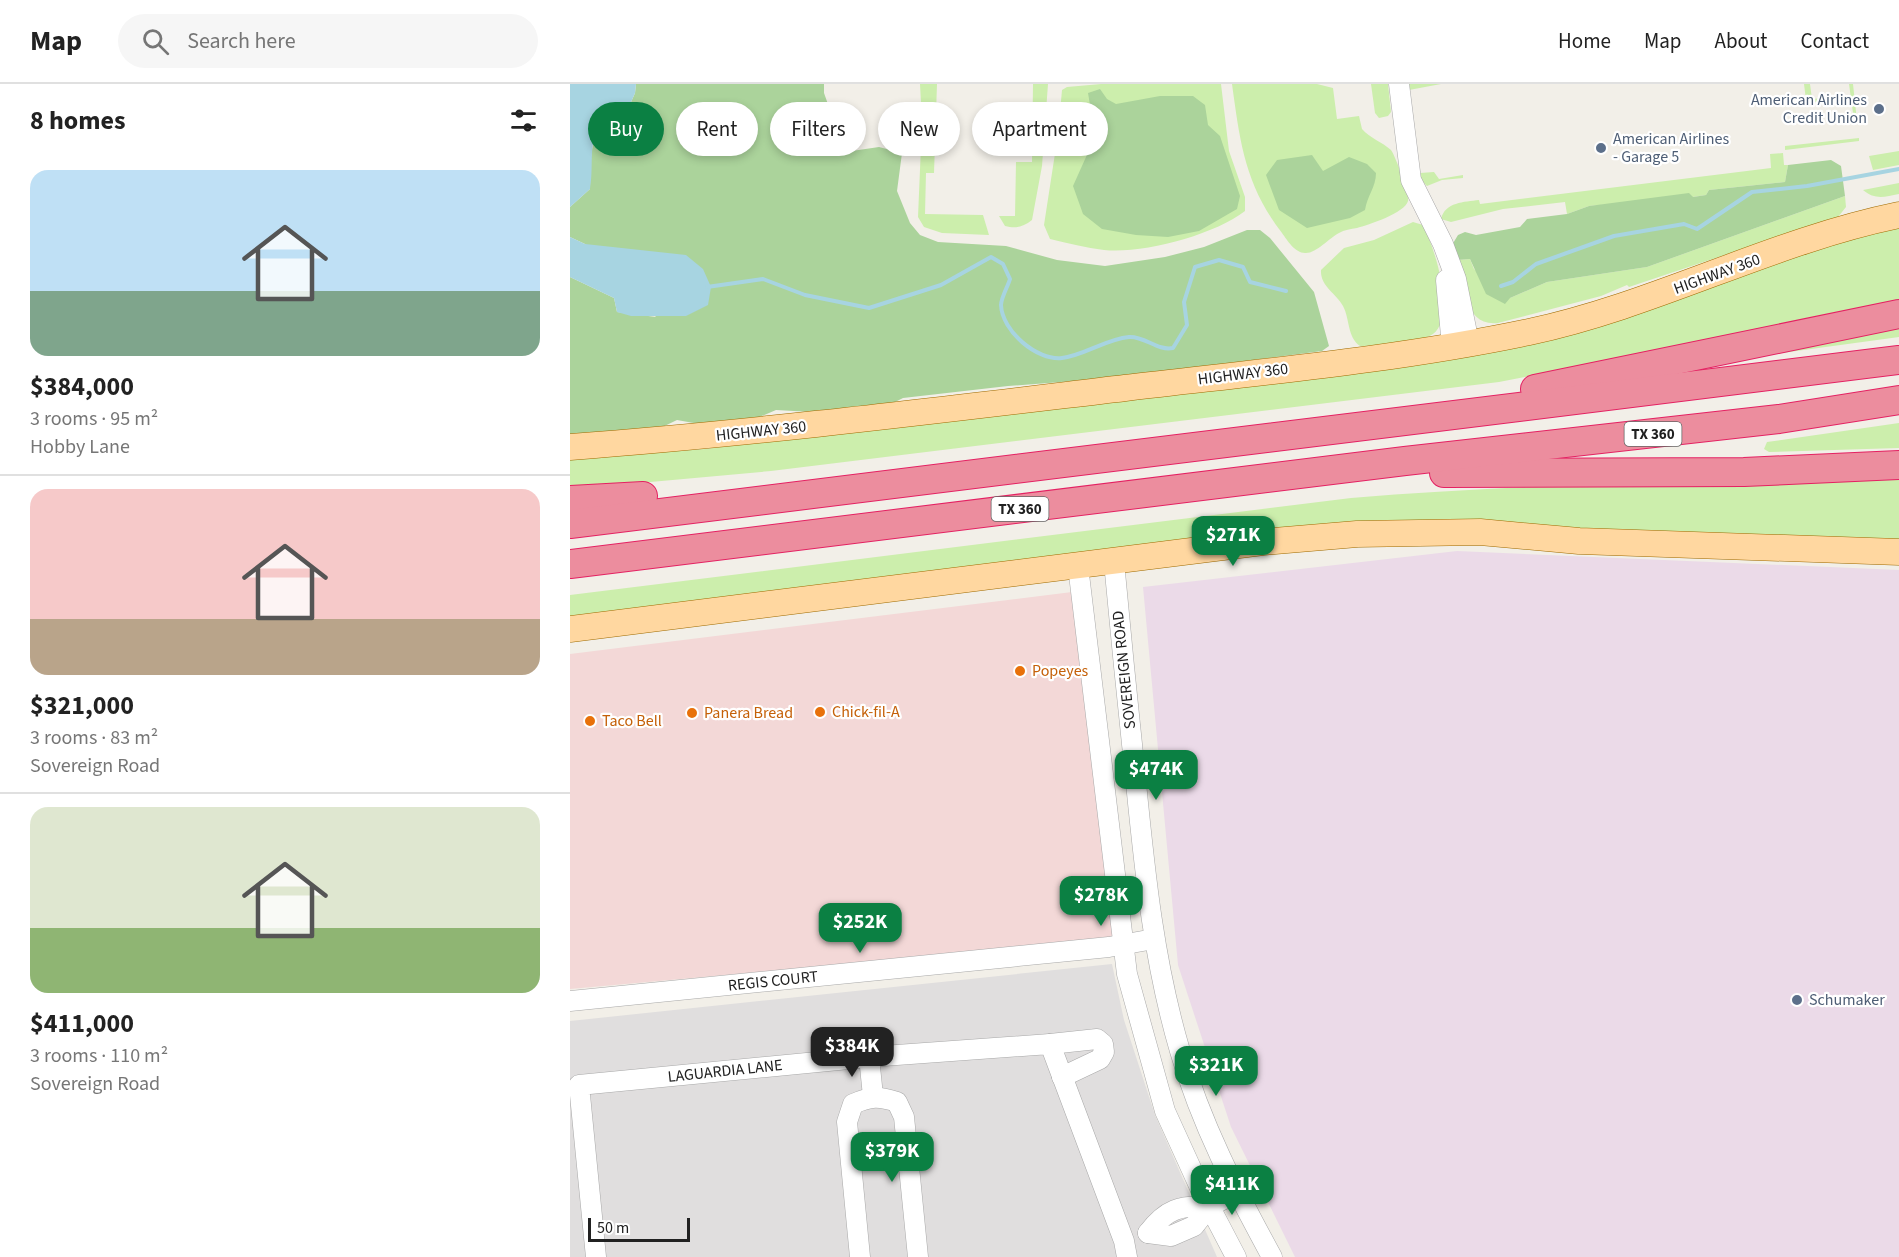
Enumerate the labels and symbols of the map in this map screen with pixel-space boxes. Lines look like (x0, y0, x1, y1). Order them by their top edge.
place label: American Airlines Credit Union (1751, 89, 1867, 129)
marker: American Airlines Credit Union (1872, 102, 1886, 116)
place label: American Airlines - Garage 5 (1613, 128, 1729, 168)
marker: American Airlines - Garage 5 (1594, 141, 1608, 155)
street label: HIGHWAY 360 (1671, 248, 1763, 300)
street label: HIGHWAY 360 (1197, 358, 1289, 390)
street label: HIGHWAY 360 (715, 415, 807, 447)
road number: TX 360 (1624, 422, 1682, 446)
road number: TX 360 (992, 497, 1048, 521)
pin: $271K (1191, 516, 1275, 567)
street label: SOVEREIGN ROAD (1107, 610, 1141, 730)
place label: Popeyes (1032, 660, 1089, 682)
marker: Popeyes (1013, 664, 1027, 678)
place label: Chick-fil-A (832, 701, 900, 723)
place label: Panera Bread (704, 702, 793, 724)
marker: Chick-fil-A (813, 705, 827, 719)
marker: Panera Bread (685, 706, 699, 720)
place label: Taco Bell (602, 710, 662, 732)
marker: Taco Bell (583, 714, 597, 728)
pin: $474K (1114, 750, 1198, 801)
pin: $278K (1059, 876, 1143, 927)
pin: $252K (818, 903, 902, 954)
street label: REGIS COURT (727, 965, 820, 997)
place label: Schumaker (1809, 989, 1885, 1011)
marker: Schumaker (1790, 993, 1804, 1007)
pin: $384K (810, 1027, 894, 1078)
pin: $321K (1174, 1046, 1258, 1097)
street label: LAGUARDIA LANE (667, 1054, 783, 1088)
pin: $379K (850, 1132, 934, 1183)
pin: $411K (1190, 1165, 1274, 1216)
scale bar (588, 1215, 690, 1242)

